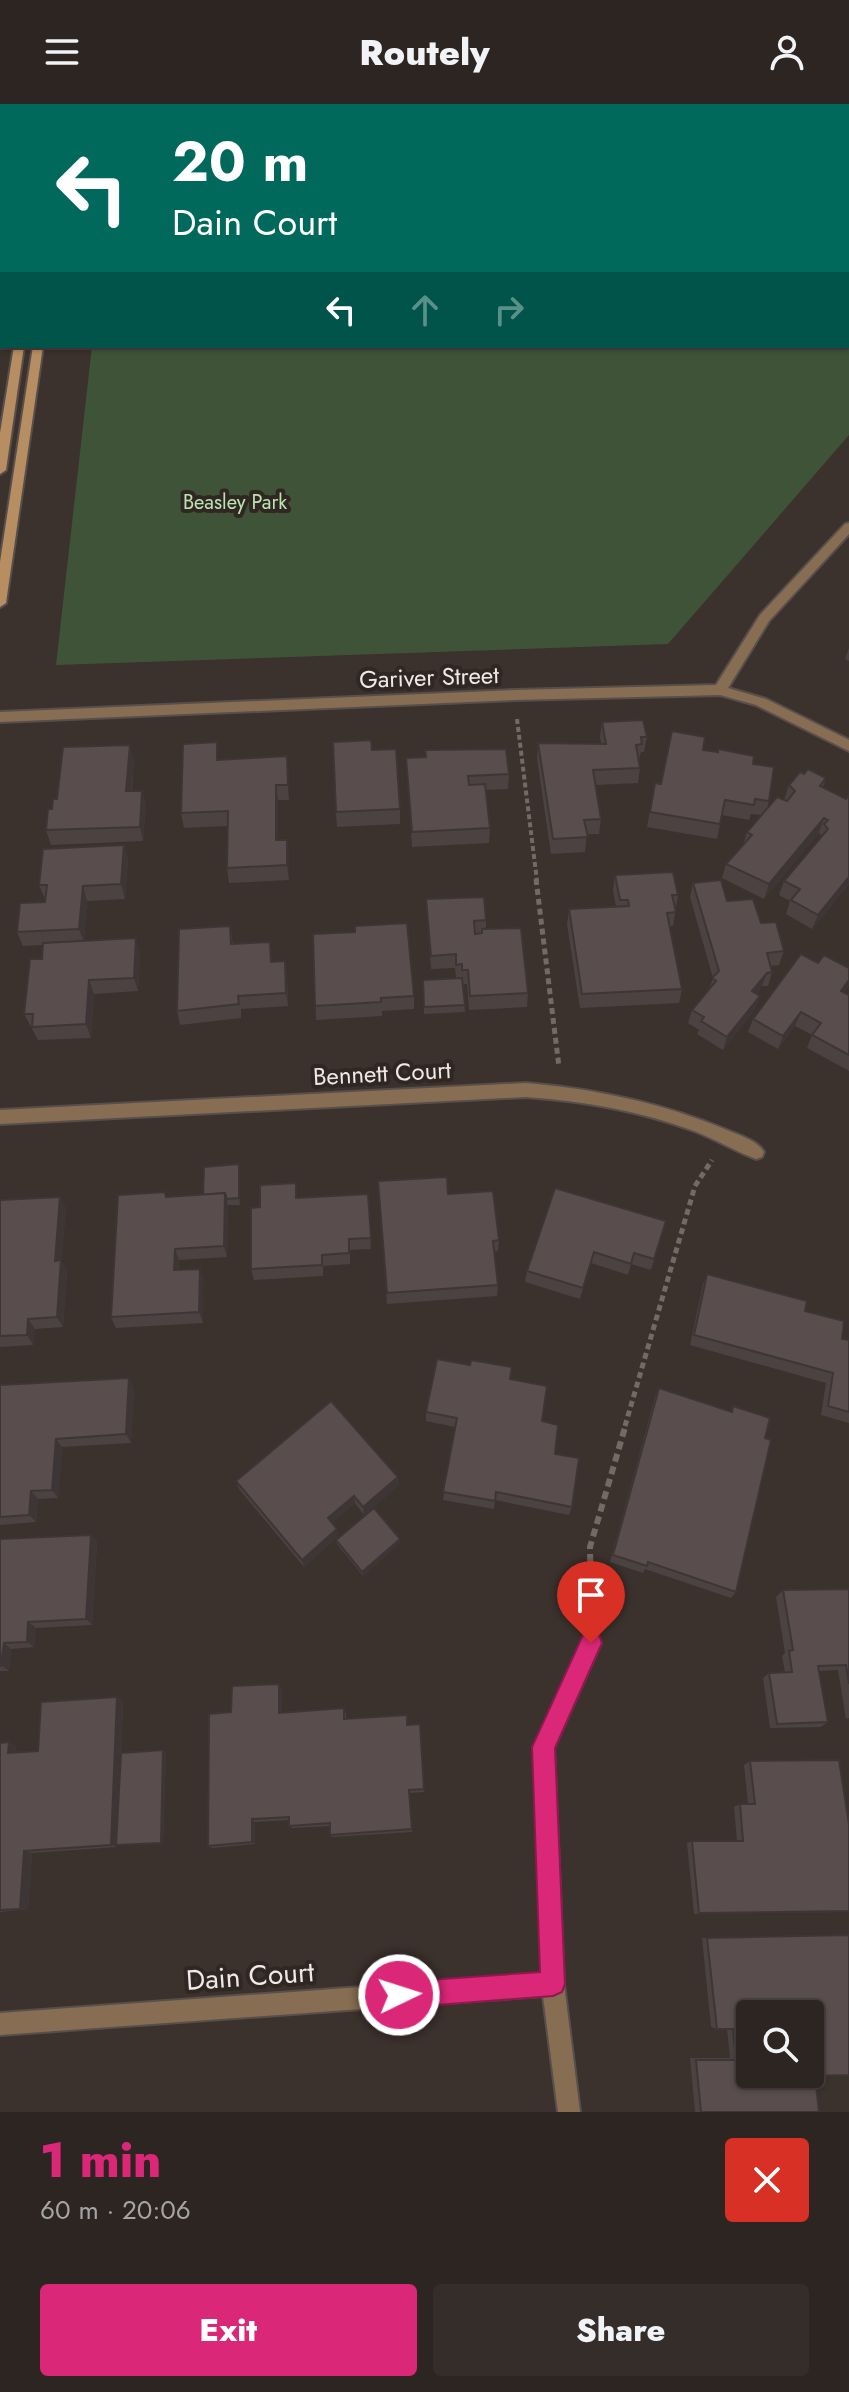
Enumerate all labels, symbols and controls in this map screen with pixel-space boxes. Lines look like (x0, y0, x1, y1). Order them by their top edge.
text: Routely (359, 26, 490, 78)
icon: menu (40, 30, 84, 74)
icon: person (765, 30, 809, 74)
text: 20 m (172, 121, 309, 202)
icon: left (40, 136, 144, 240)
text: Dain Court (172, 196, 337, 248)
icon: left (319, 288, 363, 332)
icon: ahead (403, 288, 447, 332)
icon: right (487, 288, 531, 332)
park label: Beasley Park (183, 488, 287, 517)
street label: Gariver Street (358, 657, 500, 697)
street label: Bennett Court (312, 1052, 452, 1094)
pin (557, 1561, 625, 1643)
icon: arrive (569, 1573, 613, 1617)
street label: Dain Court (185, 1951, 316, 2001)
position arrow (357, 1953, 441, 2037)
map controls (736, 2000, 824, 2088)
button: search (736, 2000, 824, 2088)
text: 1 min (40, 2126, 161, 2195)
button: close (725, 2138, 809, 2222)
text: 60 m · 20:06 (40, 2191, 191, 2229)
button: Exit (40, 2284, 417, 2376)
button: Share (433, 2284, 809, 2376)

